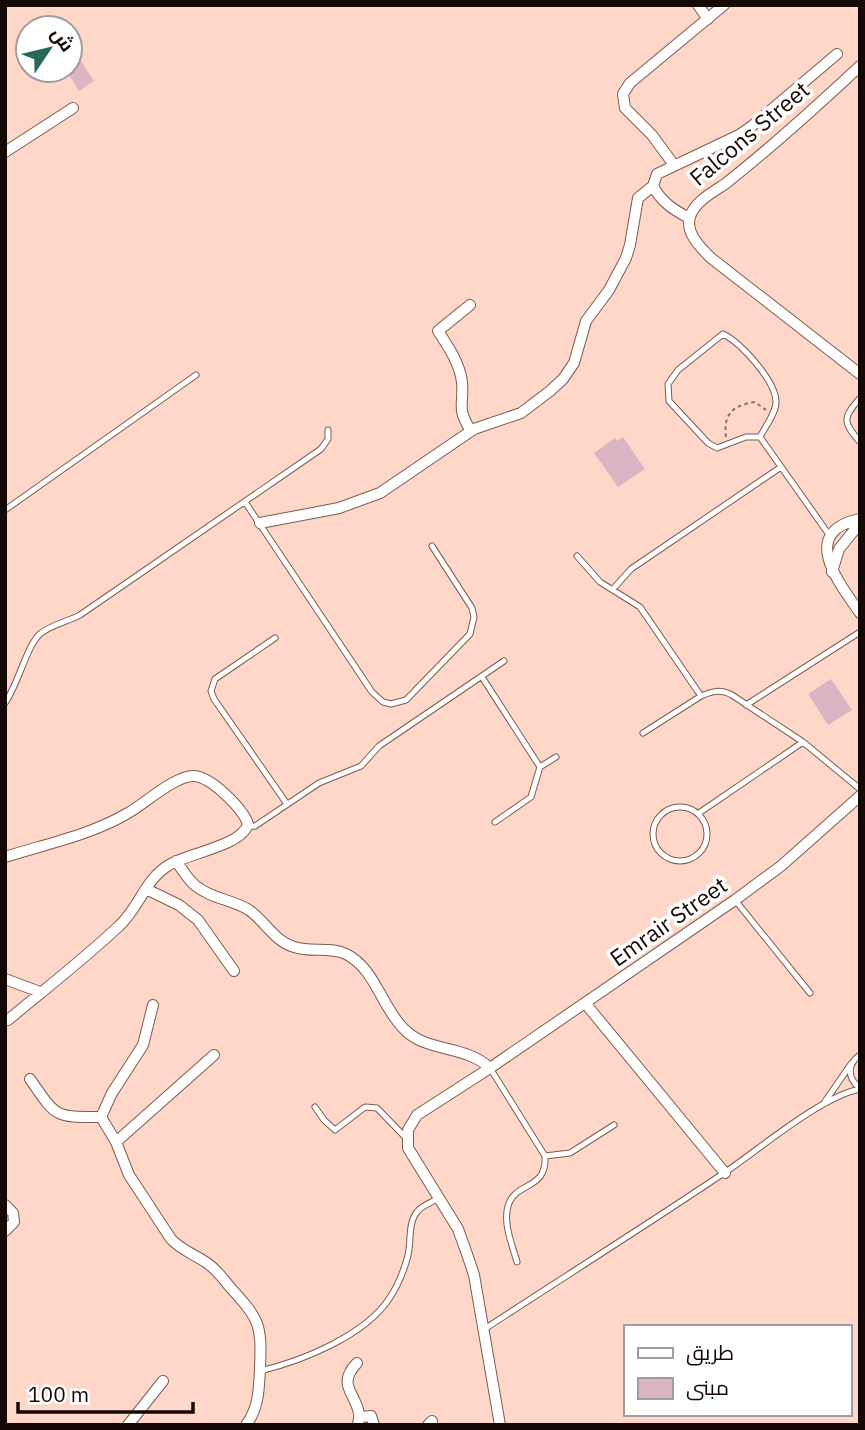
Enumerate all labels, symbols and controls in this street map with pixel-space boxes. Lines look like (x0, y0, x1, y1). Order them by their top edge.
north arrow (14, 14, 84, 84)
text: ش (46, 22, 80, 56)
street label: Falcons Street (683, 74, 815, 192)
street label: Emrair Street (603, 869, 733, 973)
legend (624, 1325, 851, 1416)
text: طريق (686, 1338, 734, 1366)
scale bar (18, 1370, 192, 1414)
text: مبنى (686, 1373, 729, 1401)
text: 100 m (28, 1380, 89, 1408)

